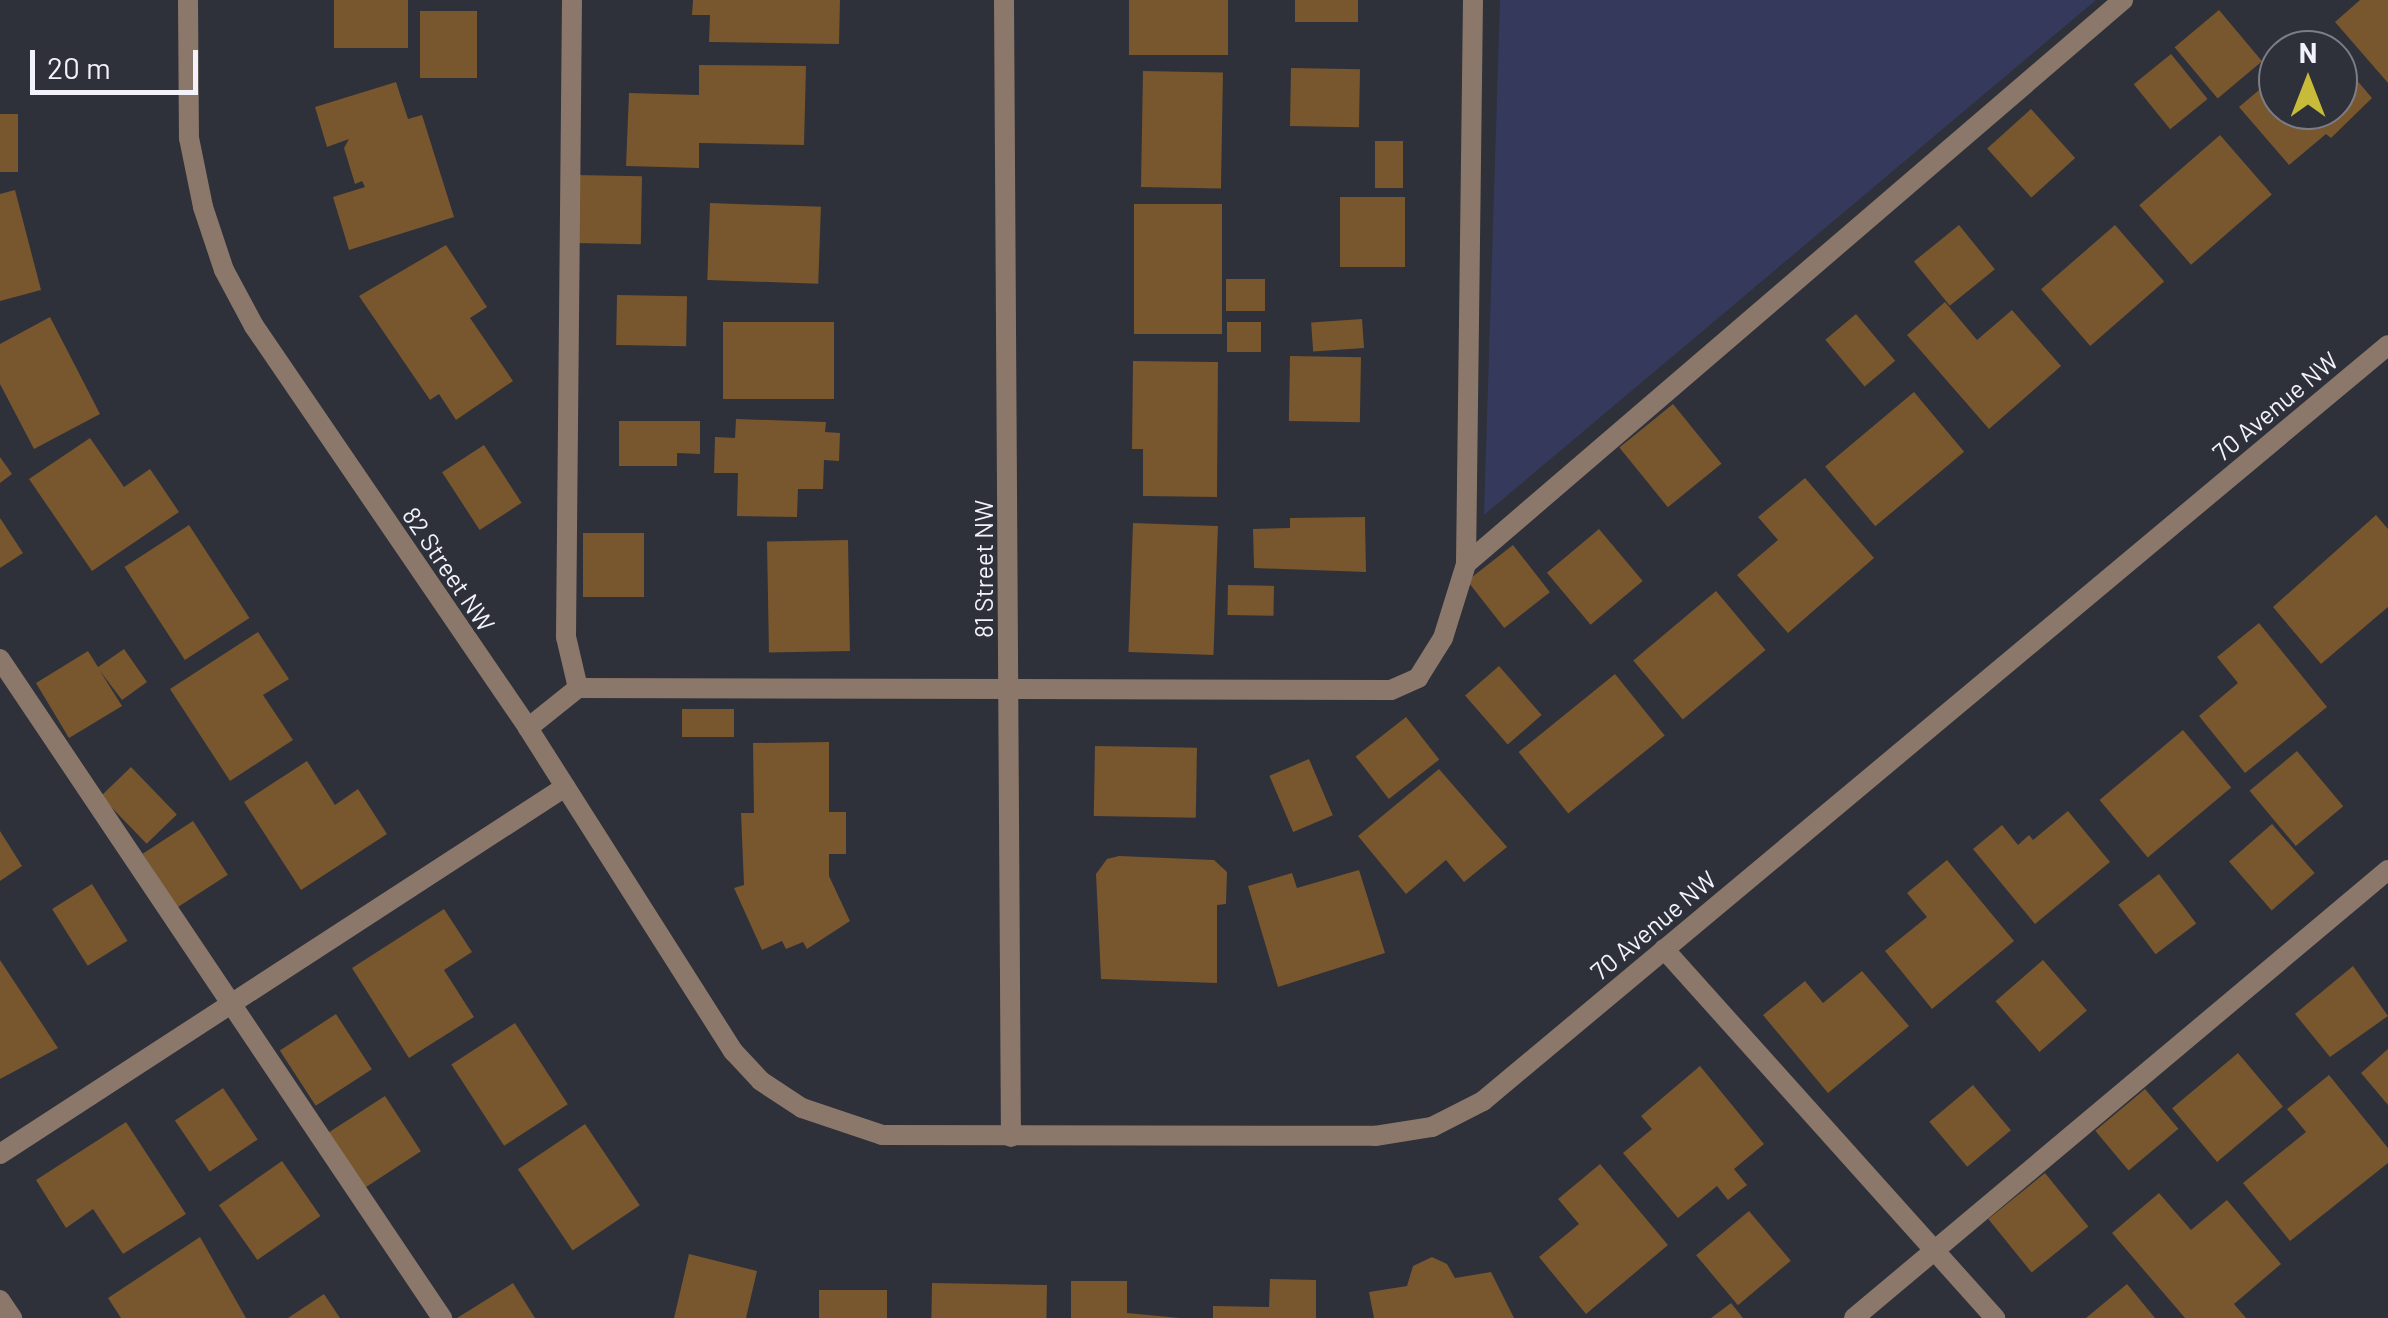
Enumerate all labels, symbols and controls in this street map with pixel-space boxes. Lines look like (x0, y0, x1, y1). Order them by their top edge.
scale bar (35, 30, 202, 92)
north arrow (2258, 30, 2358, 130)
text: N (2299, 35, 2317, 69)
text: 20 m (47, 49, 111, 85)
street label: 70 Avenue NW (2206, 345, 2344, 467)
street label: 81 Street NW (968, 500, 998, 638)
street label: 82 Street NW (396, 501, 502, 637)
street label: 70 Avenue NW (1584, 864, 1722, 986)

